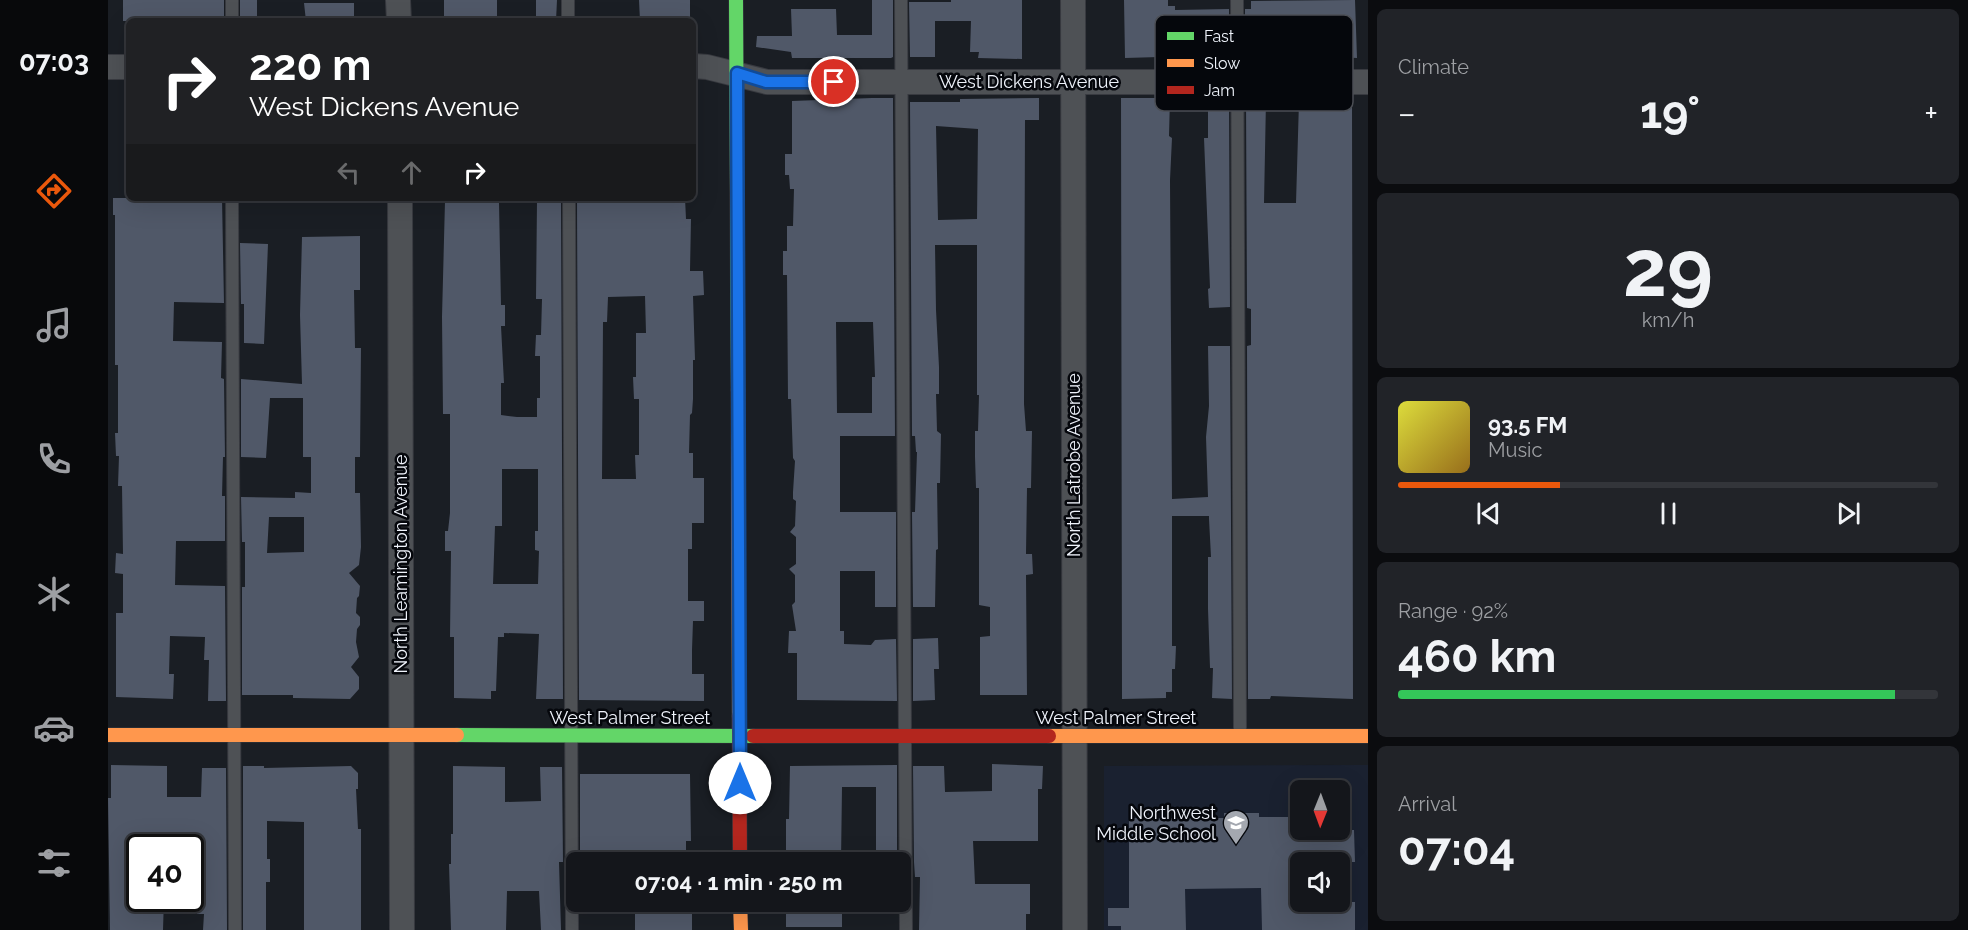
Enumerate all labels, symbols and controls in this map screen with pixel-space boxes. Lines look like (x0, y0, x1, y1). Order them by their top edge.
legend (1155, 15, 1353, 111)
text: Fast (1204, 27, 1235, 46)
text: 220 m (249, 41, 371, 90)
icon: right (150, 42, 228, 120)
text: 07:03 (19, 46, 89, 77)
text: Slow (1204, 54, 1240, 73)
text: Climate (1398, 55, 1469, 79)
pin (808, 56, 859, 107)
icon: arrive (817, 65, 850, 98)
street label: West Dickens Avenue (939, 71, 1120, 92)
text: Jam (1204, 81, 1235, 100)
text: 19° (1640, 86, 1700, 139)
text: West Dickens Avenue (249, 91, 519, 122)
text: − (1398, 94, 1416, 133)
text: + (1924, 94, 1938, 133)
icon: left (332, 156, 365, 189)
icon: ahead (395, 156, 428, 189)
icon: right (458, 156, 491, 189)
icon: directions (33, 170, 75, 212)
text: 29 (1623, 223, 1713, 314)
icon: music (33, 304, 75, 346)
text: km/h (1642, 308, 1694, 332)
street label: North Latrobe Avenue (1063, 373, 1084, 557)
text: 93.5 FM (1488, 412, 1567, 438)
icon: phone (33, 438, 75, 480)
text: Music (1488, 438, 1542, 462)
street label: North Leamington Avenue (390, 454, 411, 673)
icon: previous (1472, 497, 1505, 530)
icon: pause (1652, 497, 1685, 530)
icon: next (1832, 497, 1865, 530)
icon: climate (33, 573, 75, 615)
text: Range · 92% (1398, 599, 1508, 623)
text: 460 km (1398, 630, 1556, 683)
icon: car (33, 707, 75, 749)
street label: West Palmer Street (550, 707, 710, 728)
street label: West Palmer Street (1036, 707, 1196, 728)
position arrow (708, 751, 772, 815)
north arrow (1290, 780, 1350, 840)
map controls (1290, 780, 1350, 912)
text: Arrival (1398, 792, 1457, 816)
place label: Northwest Middle School (1096, 802, 1216, 844)
school or university icon: Northwest Middle School (1221, 808, 1251, 846)
text: 07:04 (1398, 823, 1515, 876)
speed limit sign: 40 (126, 834, 204, 912)
icon: filters (33, 842, 75, 884)
button: sound (1290, 852, 1350, 912)
text: 07:04 · 1 min · 250 m (635, 869, 842, 895)

